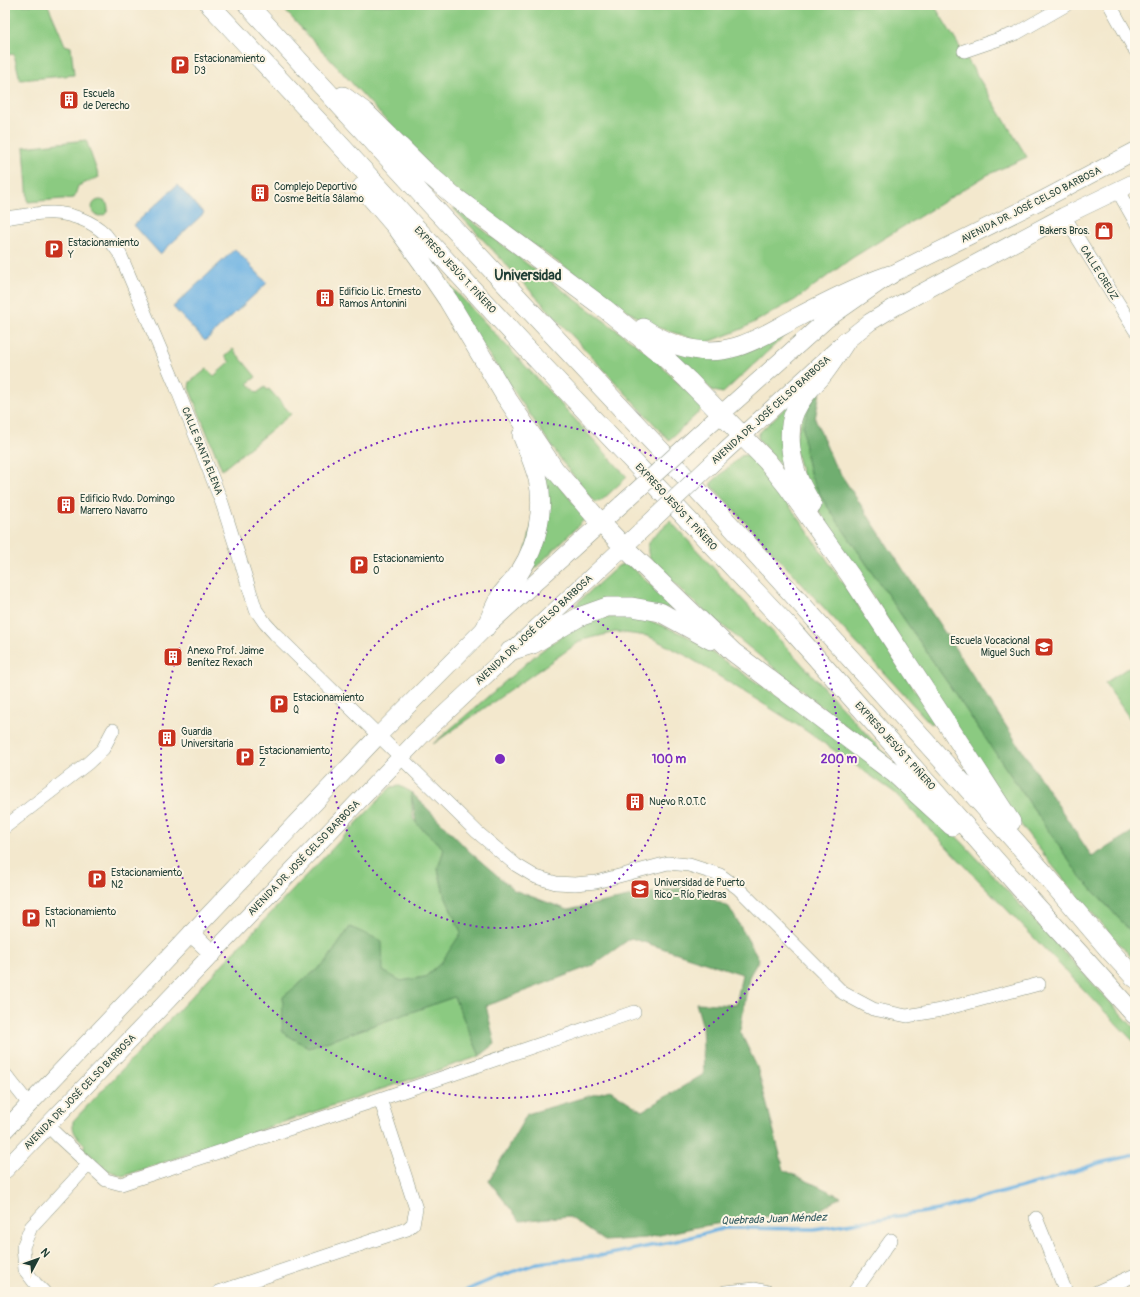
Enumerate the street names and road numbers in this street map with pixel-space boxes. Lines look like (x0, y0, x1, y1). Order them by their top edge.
street label: AVENIDA DR. JOSÉ CELSO BARBOSA (958, 163, 1104, 246)
street label: EXPRESO JESÚS T. PIÑERO (412, 223, 499, 316)
street label: CALLE CREUZ (1078, 244, 1121, 303)
street label: AVENIDA DR. JOSÉ CELSO BARBOSA (708, 352, 833, 467)
street label: CALLE SANTA ELENA (179, 405, 225, 497)
street label: EXPRESO JESÚS T. PIÑERO (633, 460, 720, 553)
street label: AVENIDA DR. JOSÉ CELSO BARBOSA (472, 571, 595, 688)
street label: EXPRESO JESÚS T. PIÑERO (852, 699, 939, 793)
street label: AVENIDA DR. JOSÉ CELSO BARBOSA (245, 797, 363, 918)
street label: AVENIDA DR. JOSÉ CELSO BARBOSA (21, 1031, 139, 1152)

